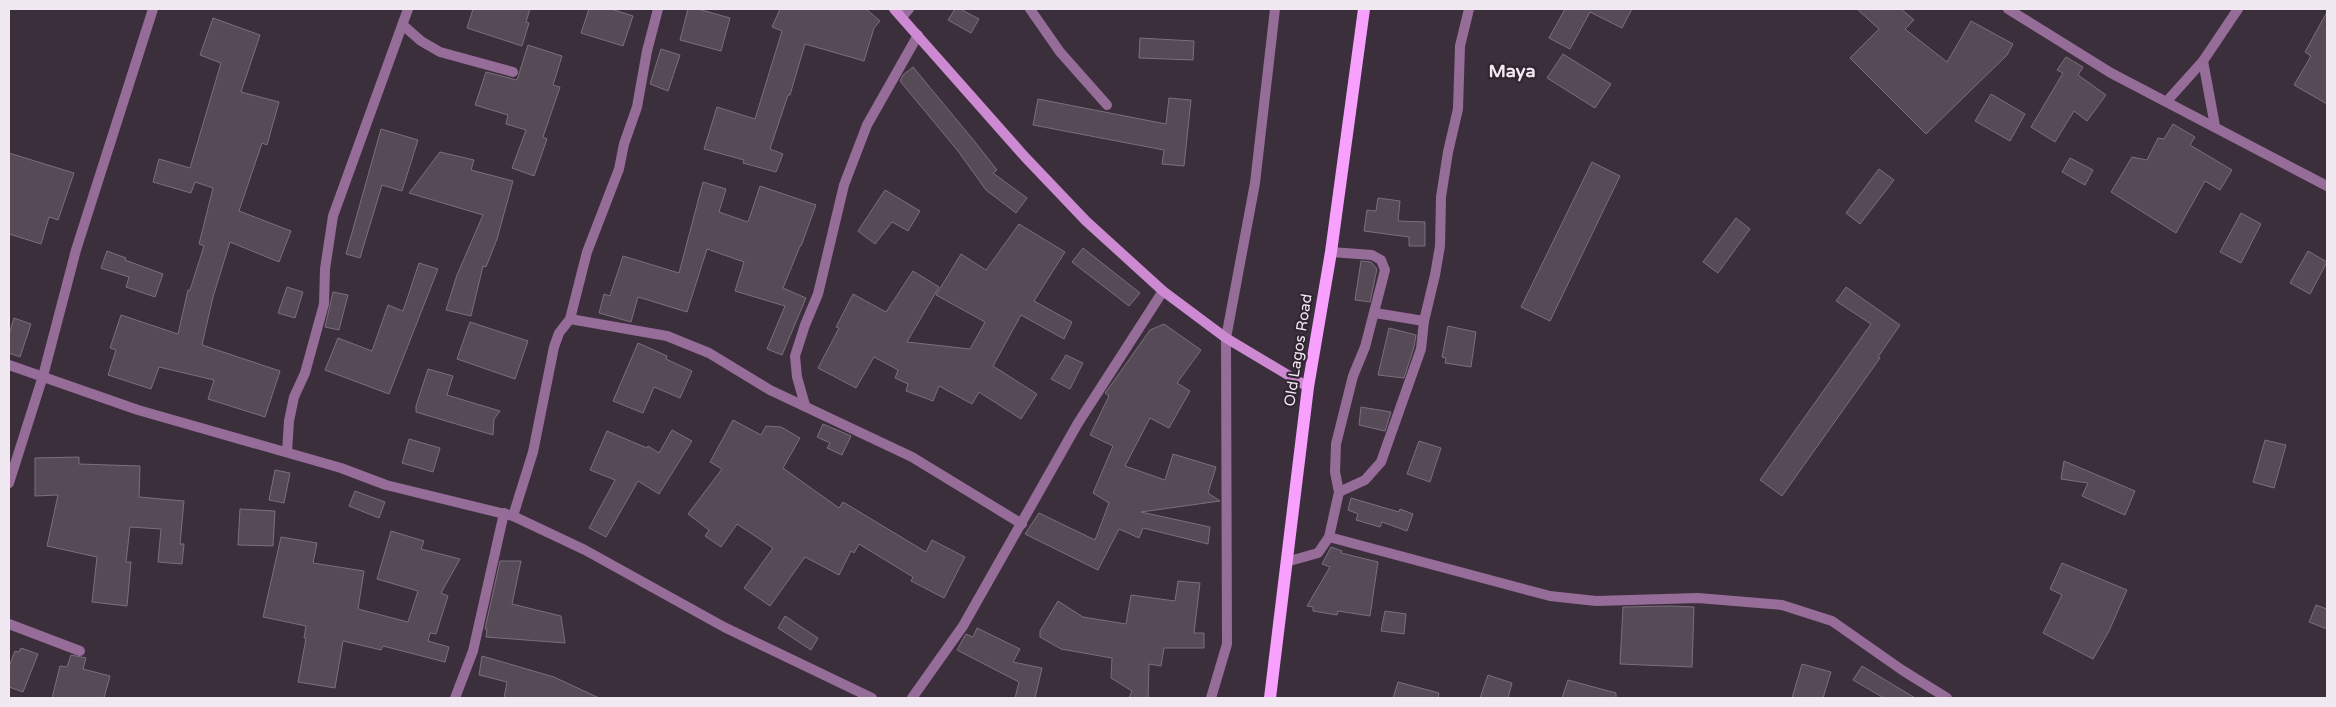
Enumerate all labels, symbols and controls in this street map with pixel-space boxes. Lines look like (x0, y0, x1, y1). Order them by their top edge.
district label: Maya (1488, 60, 1536, 82)
street label: Old Lagos Road (1280, 292, 1316, 408)

